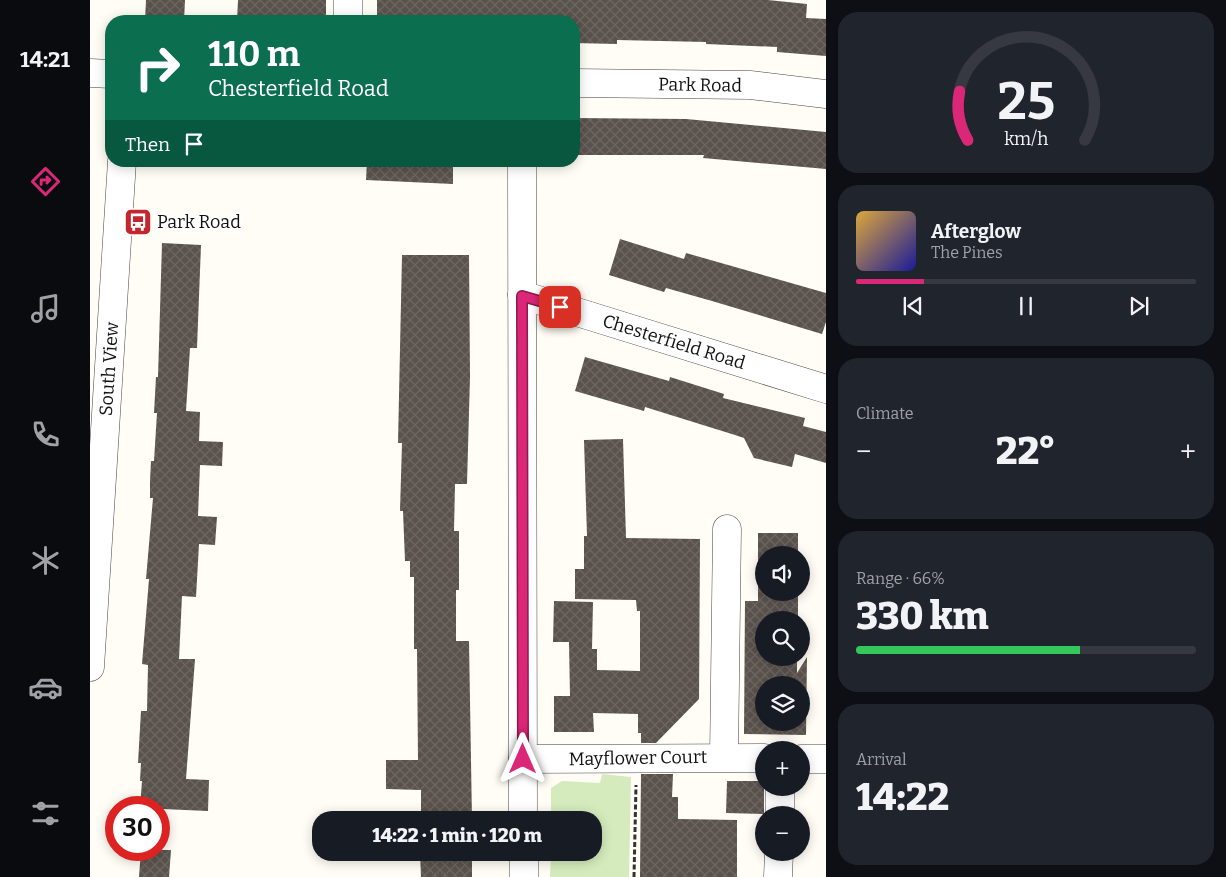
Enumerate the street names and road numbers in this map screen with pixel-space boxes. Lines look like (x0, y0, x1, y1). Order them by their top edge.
street label: Park Road (658, 73, 742, 97)
street label: Chesterfield Road (600, 310, 748, 374)
street label: South View (95, 321, 123, 417)
street label: Mayflower Court (569, 746, 708, 770)

